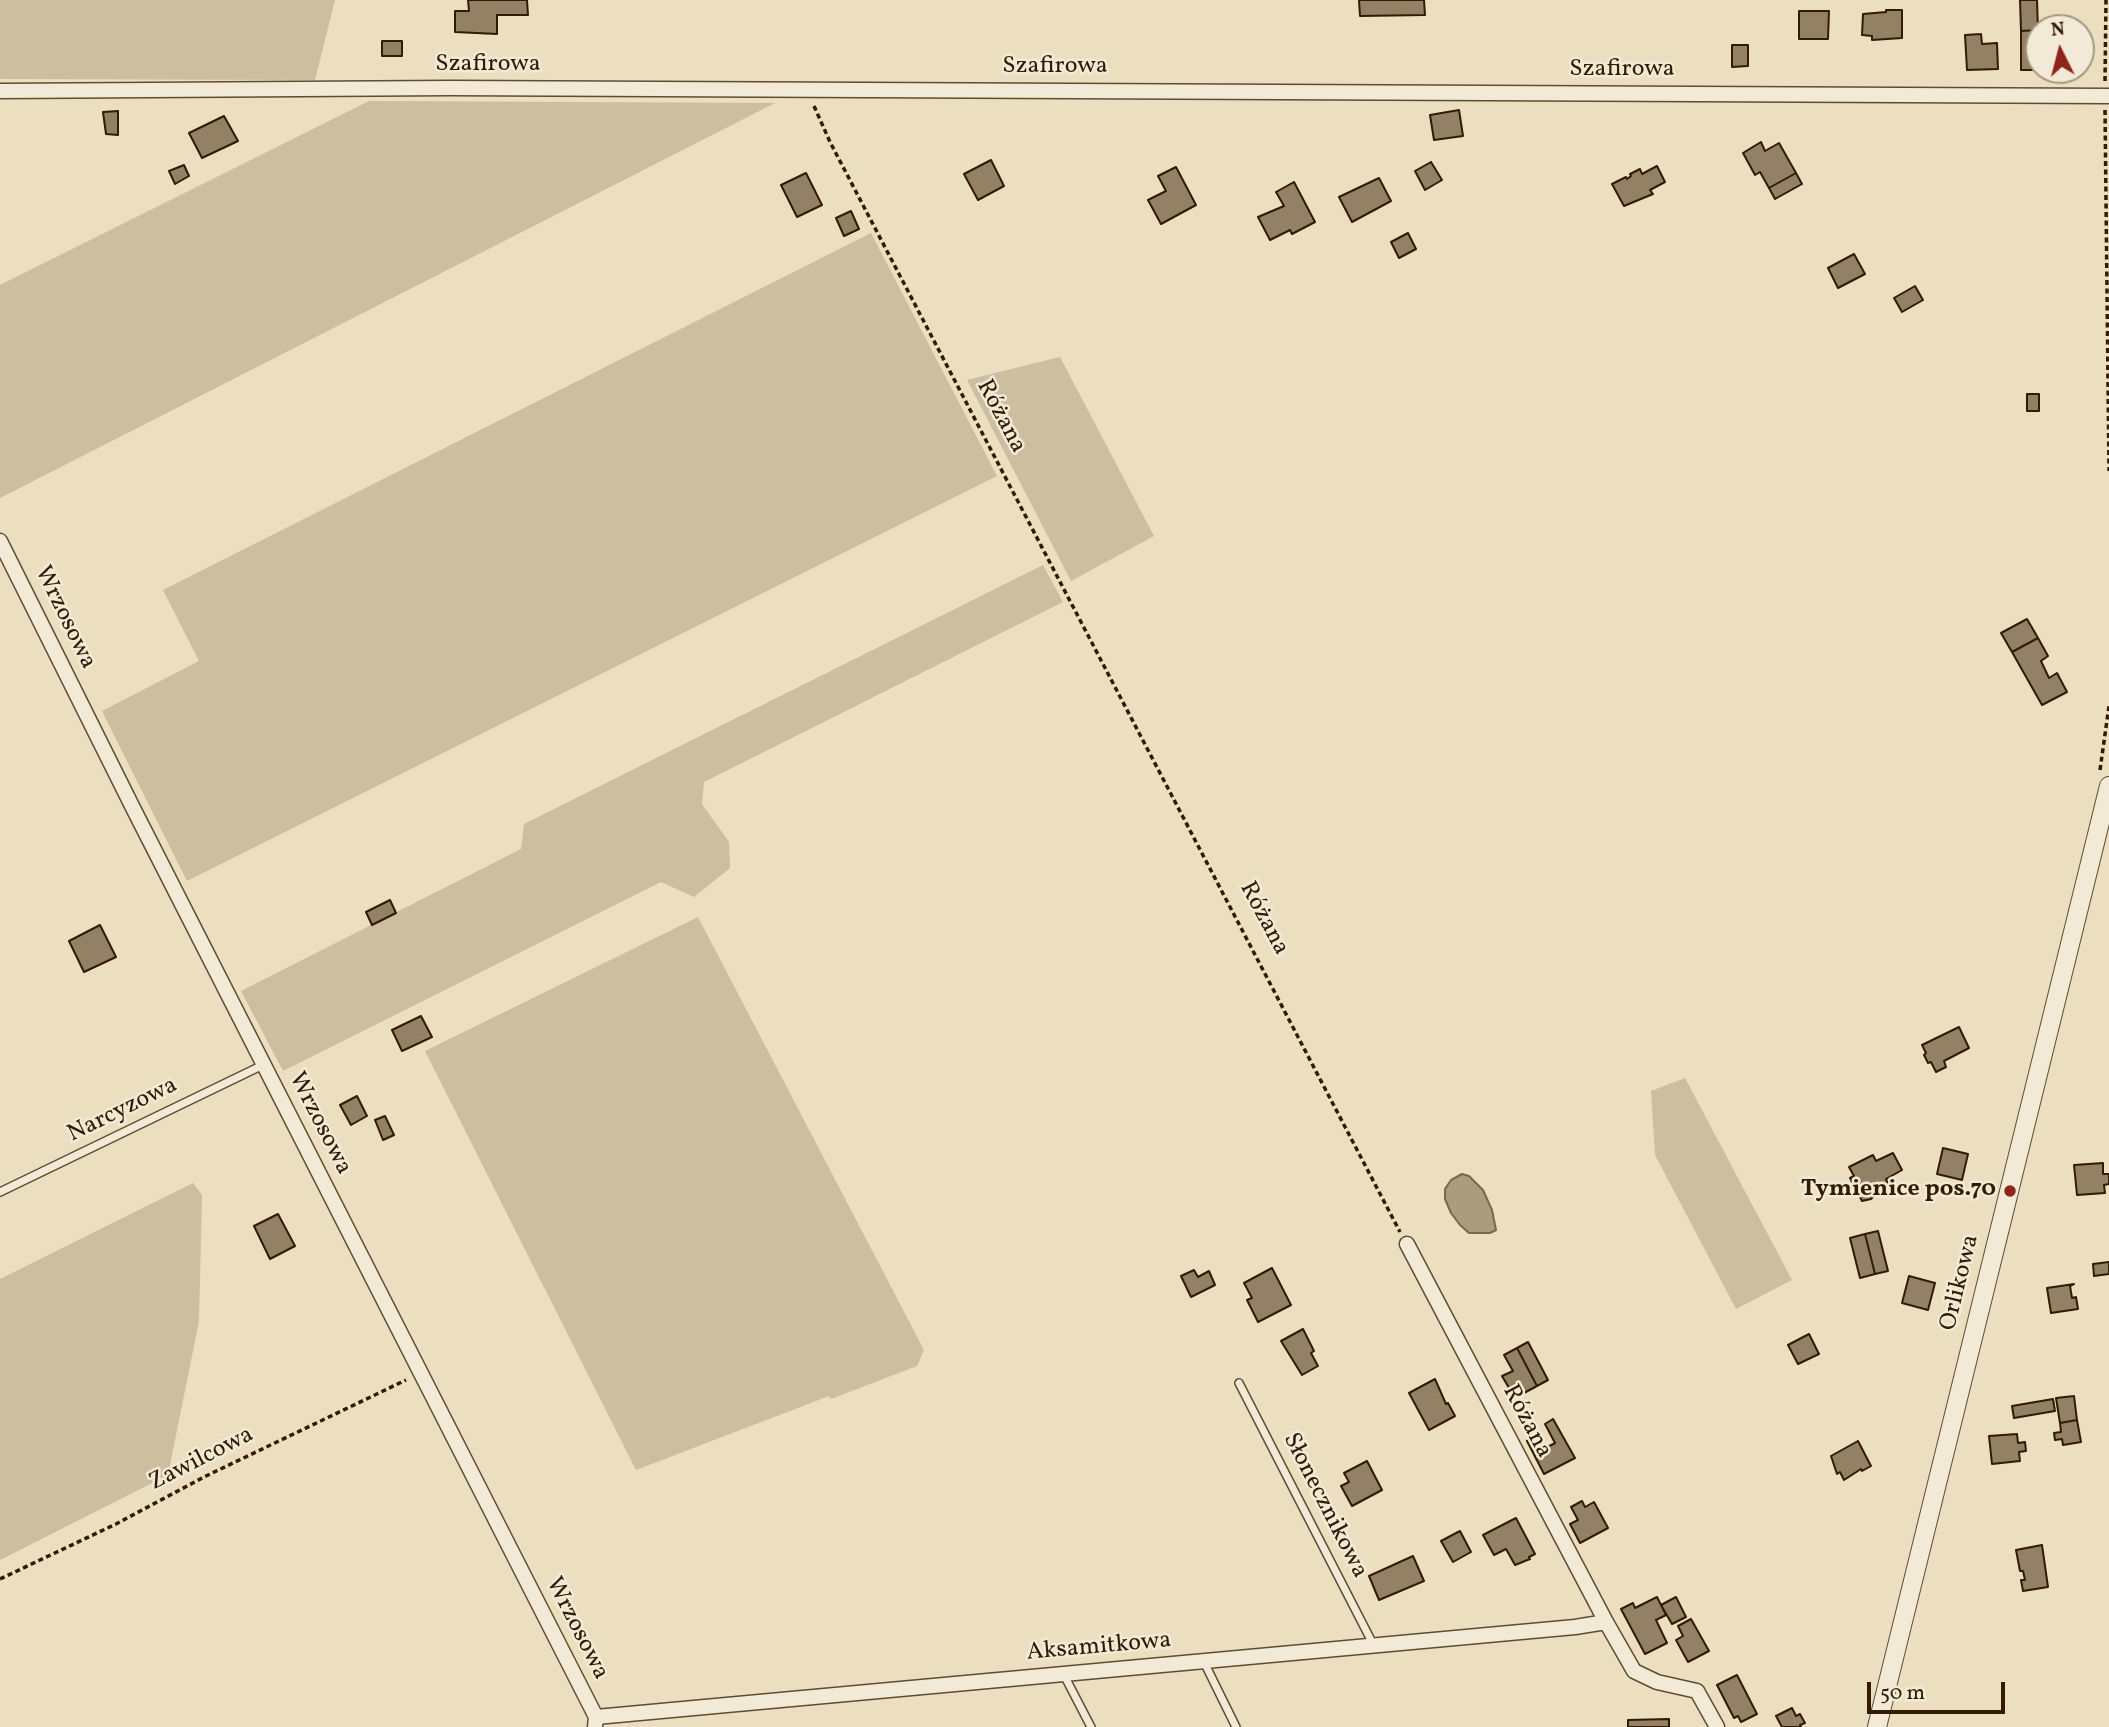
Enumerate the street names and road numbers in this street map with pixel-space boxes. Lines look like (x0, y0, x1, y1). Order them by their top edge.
street label: Szafirowa (435, 52, 541, 80)
street label: Szafirowa (1002, 54, 1108, 82)
street label: Szafirowa (1569, 57, 1675, 85)
street label: Różana (969, 375, 1031, 459)
street label: Wrzosowa (27, 562, 101, 674)
street label: Różana (1232, 877, 1294, 961)
street label: Wrzosowa (281, 1068, 357, 1180)
street label: Narcyzowa (63, 1072, 183, 1150)
street label: Orlikowa (1935, 1232, 1987, 1334)
street label: Różana (1495, 1380, 1557, 1464)
street label: Zawilcowa (145, 1421, 259, 1499)
street label: Słonecznikowa (1275, 1429, 1373, 1583)
street label: Wrzosowa (538, 1573, 614, 1685)
street label: Aksamitkowa (1026, 1627, 1172, 1669)

